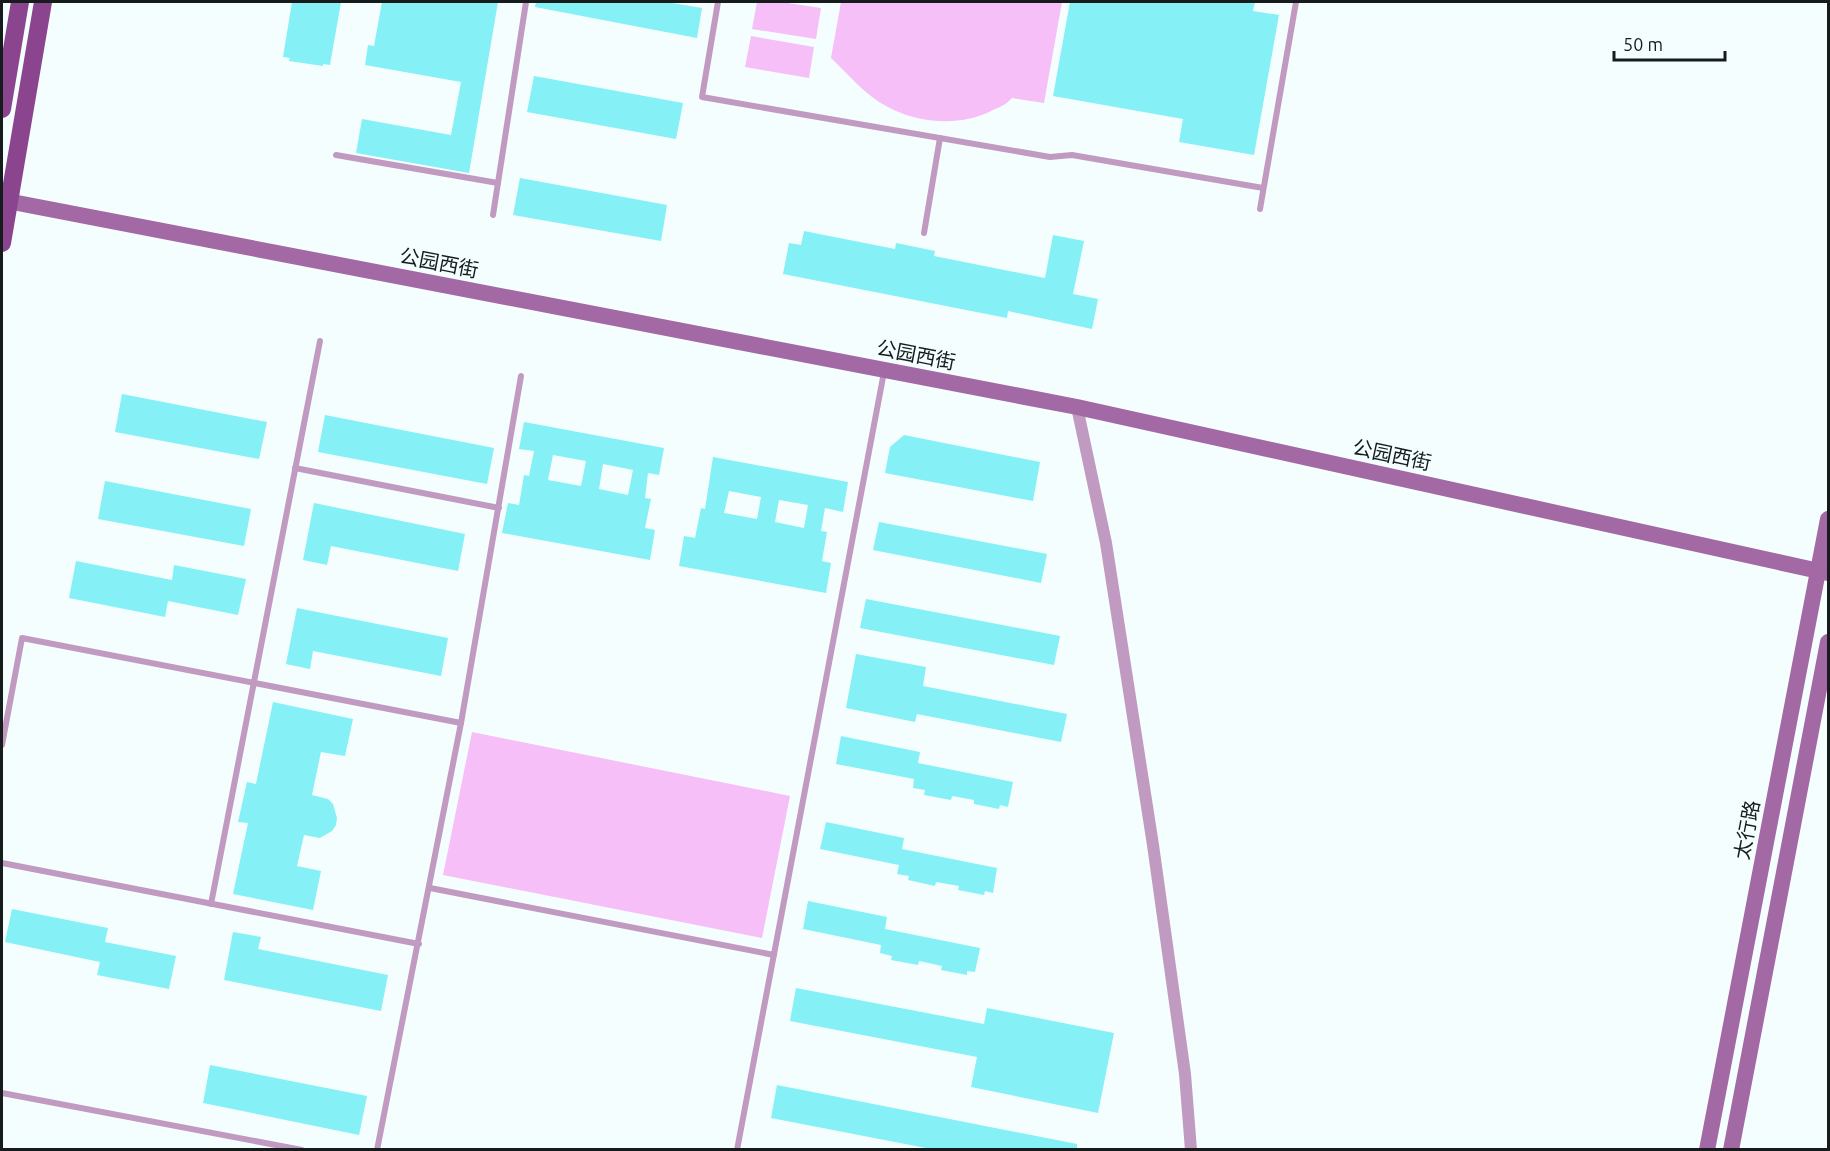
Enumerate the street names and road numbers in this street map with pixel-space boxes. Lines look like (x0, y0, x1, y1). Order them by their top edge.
street label: 公园西街 (398, 244, 481, 281)
street label: 公园西街 (875, 336, 958, 373)
street label: 公园西街 (1351, 435, 1434, 474)
street label: 太行路 (1729, 798, 1764, 862)

